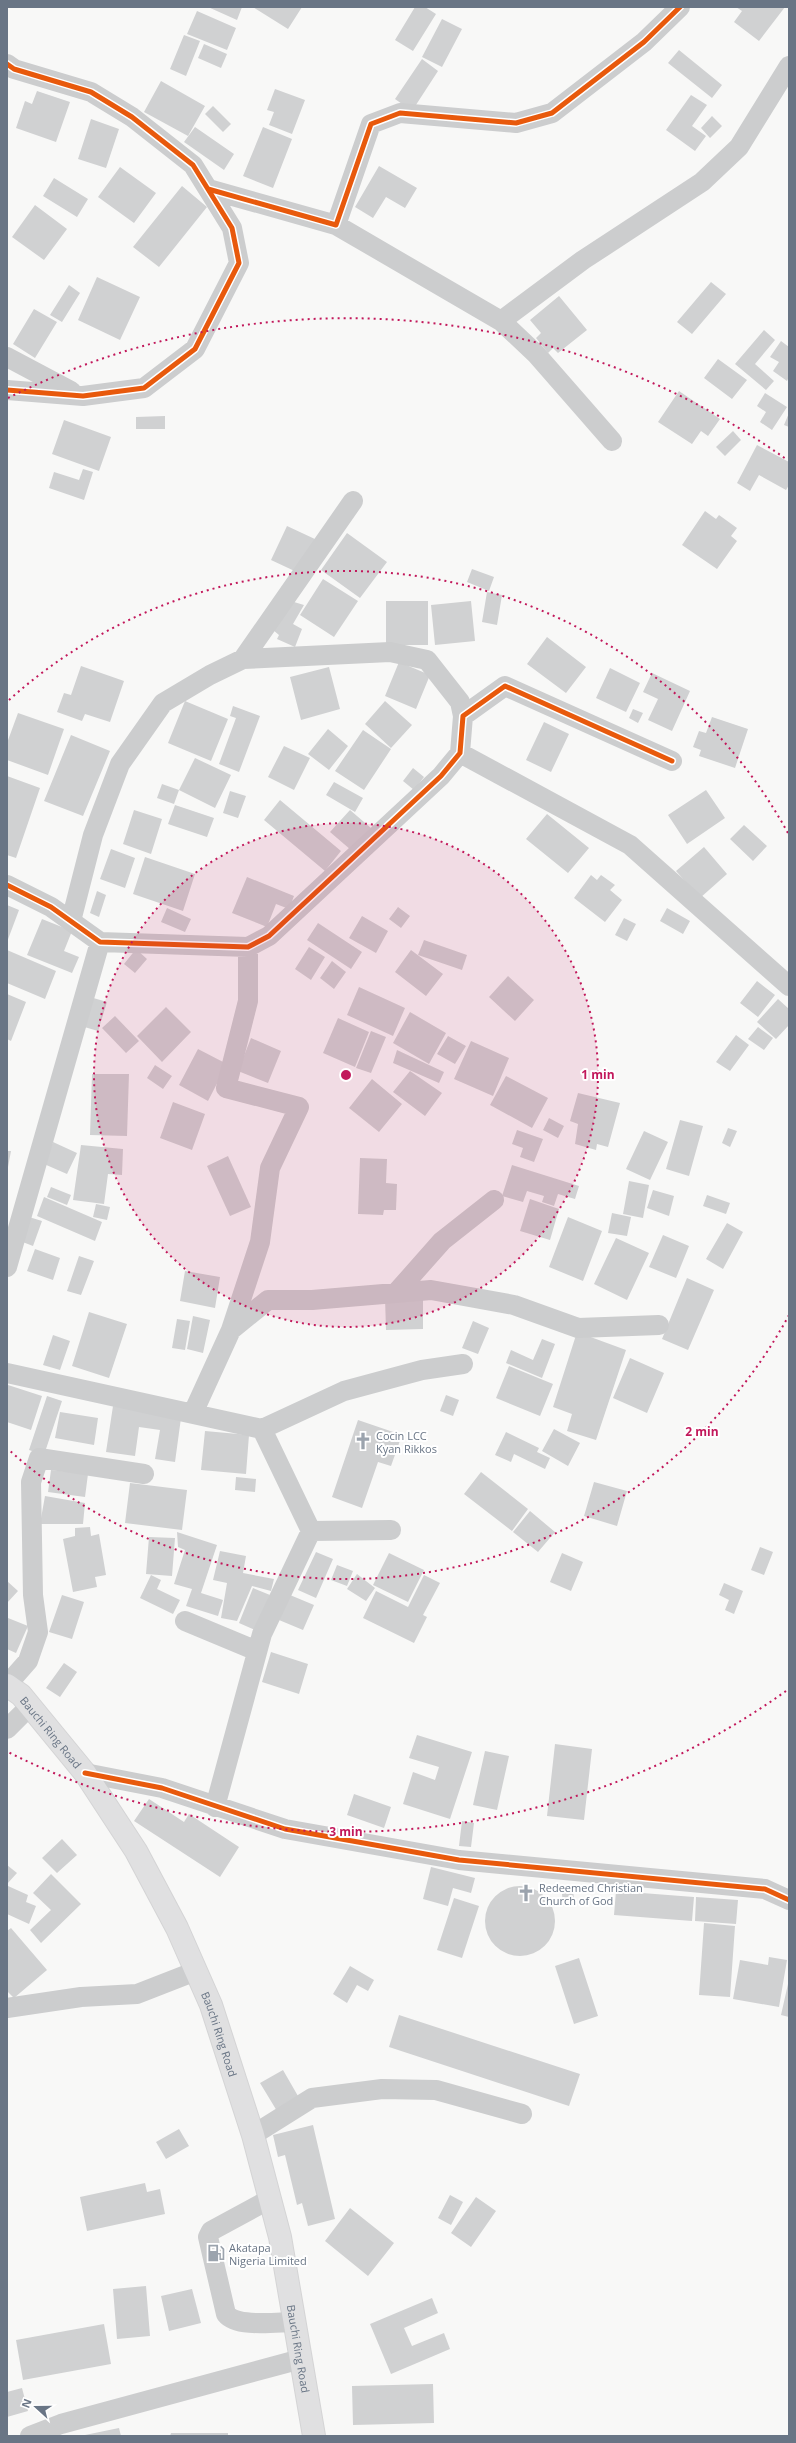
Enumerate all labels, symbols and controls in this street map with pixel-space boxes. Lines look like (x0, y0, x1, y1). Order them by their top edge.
text: 1 min (581, 1066, 615, 1083)
centre of rings (339, 1068, 353, 1082)
text: 2 min (685, 1423, 719, 1440)
place label: Cocin LCC Kyan Rikkos (376, 1428, 437, 1456)
church icon: Cocin LCC Kyan Rikkos (353, 1431, 373, 1451)
street label: Bauchi Ring Road (17, 1693, 85, 1771)
text: 3 min (329, 1823, 363, 1840)
place label: Redeemed Christian Church of God (539, 1880, 643, 1908)
church icon: Redeemed Christian Church of God (516, 1883, 536, 1903)
street label: Bauchi Ring Road (198, 1989, 241, 2079)
place label: Akatapa Nigeria Limited (229, 2240, 307, 2268)
fuel station icon: Akatapa Nigeria Limited (206, 2243, 226, 2263)
street label: Bauchi Ring Road (284, 2303, 314, 2394)
north arrow (16, 2387, 56, 2427)
text: N (18, 2396, 35, 2410)

